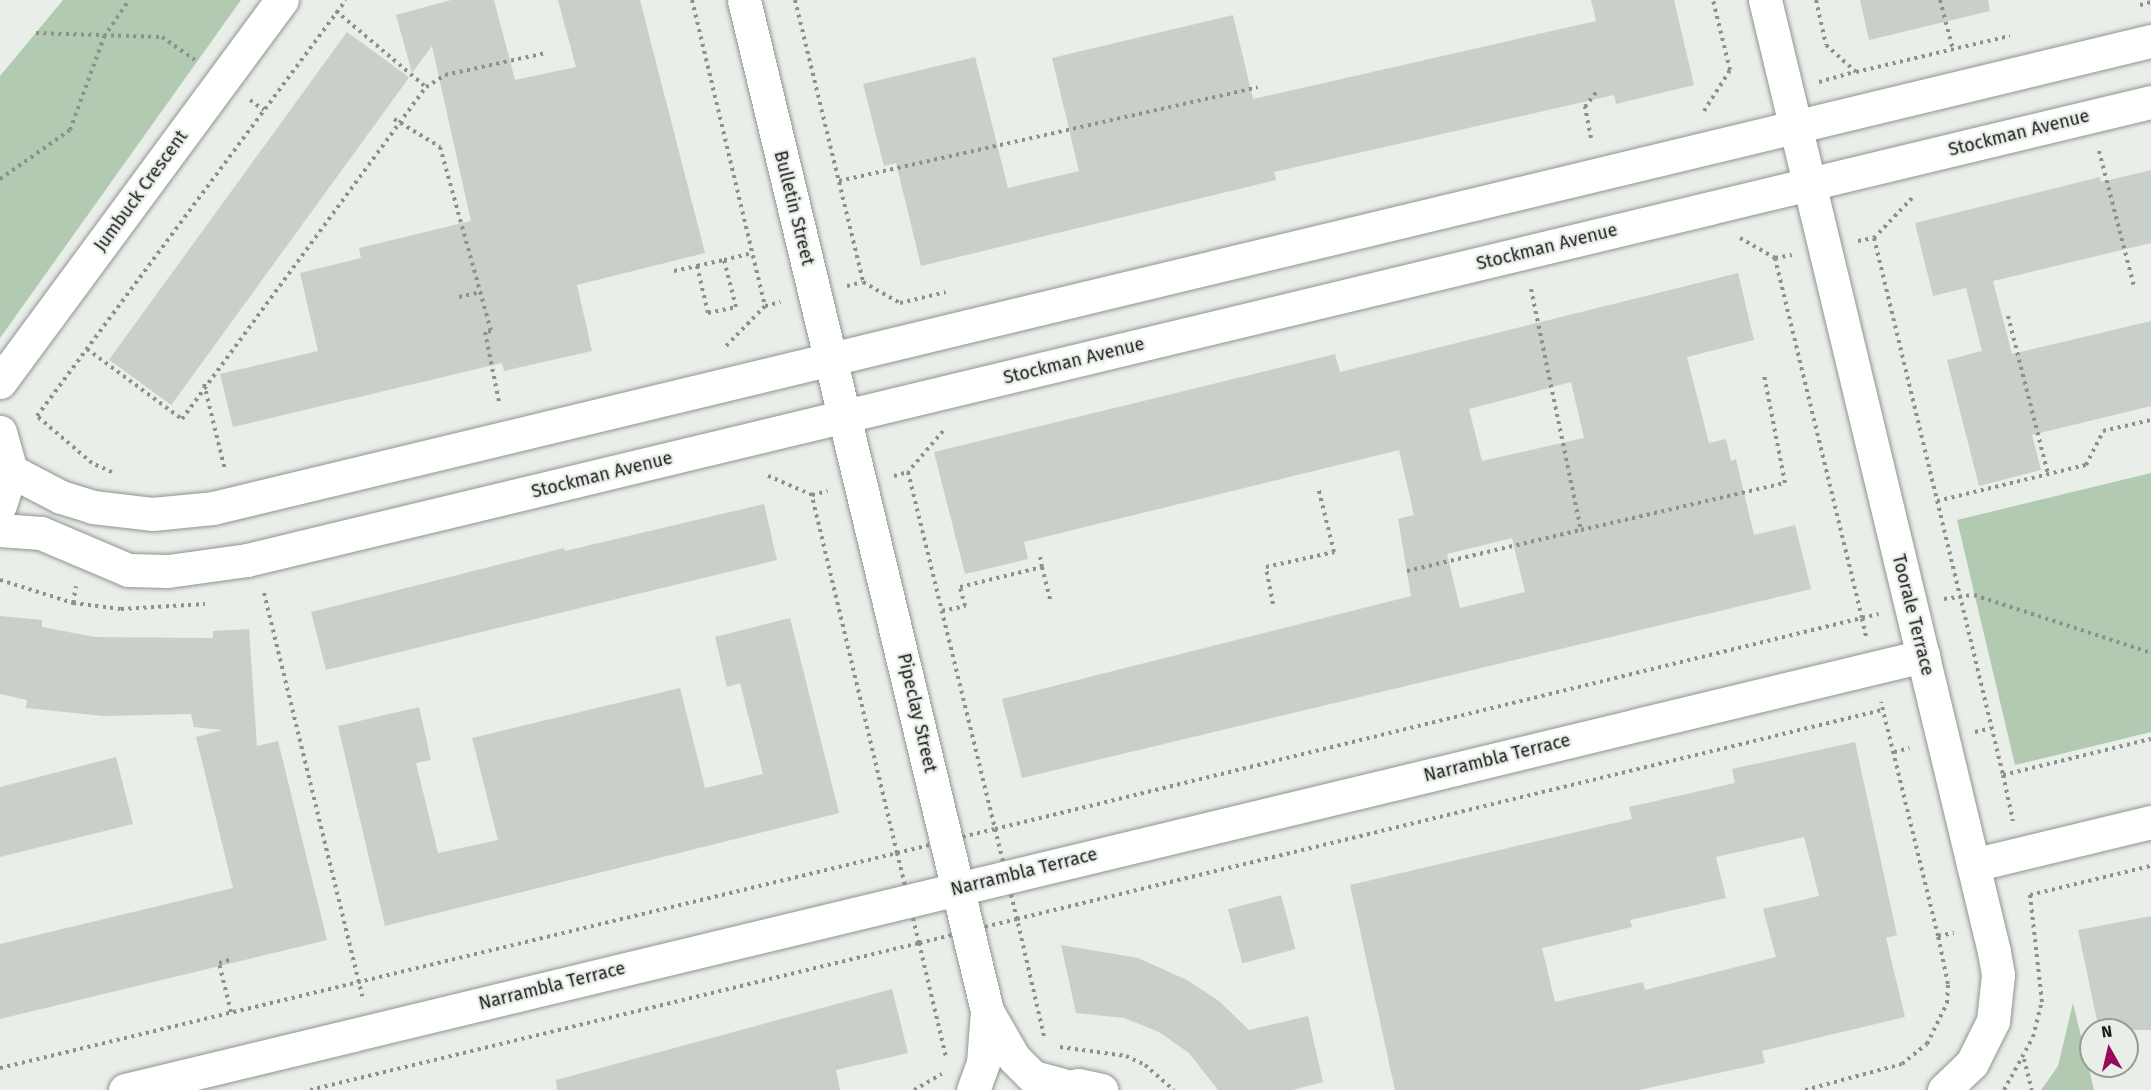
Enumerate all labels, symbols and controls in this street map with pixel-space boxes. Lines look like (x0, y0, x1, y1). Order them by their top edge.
street label: Stockman Avenue (1946, 105, 2092, 161)
street label: Jumbuck Crescent (90, 126, 192, 256)
street label: Bulletin Street (769, 148, 819, 268)
street label: Stockman Avenue (1474, 219, 1620, 275)
street label: Stockman Avenue (1001, 333, 1147, 389)
street label: Stockman Avenue (529, 447, 675, 503)
street label: Toorale Terrace (1887, 552, 1939, 678)
street label: Pipeclay Street (893, 651, 941, 775)
street label: Narrambla Terrace (1421, 729, 1573, 787)
street label: Narrambla Terrace (948, 843, 1100, 901)
street label: Narrambla Terrace (476, 957, 628, 1015)
north arrow (2079, 1018, 2139, 1078)
text: N (2100, 1022, 2113, 1042)

